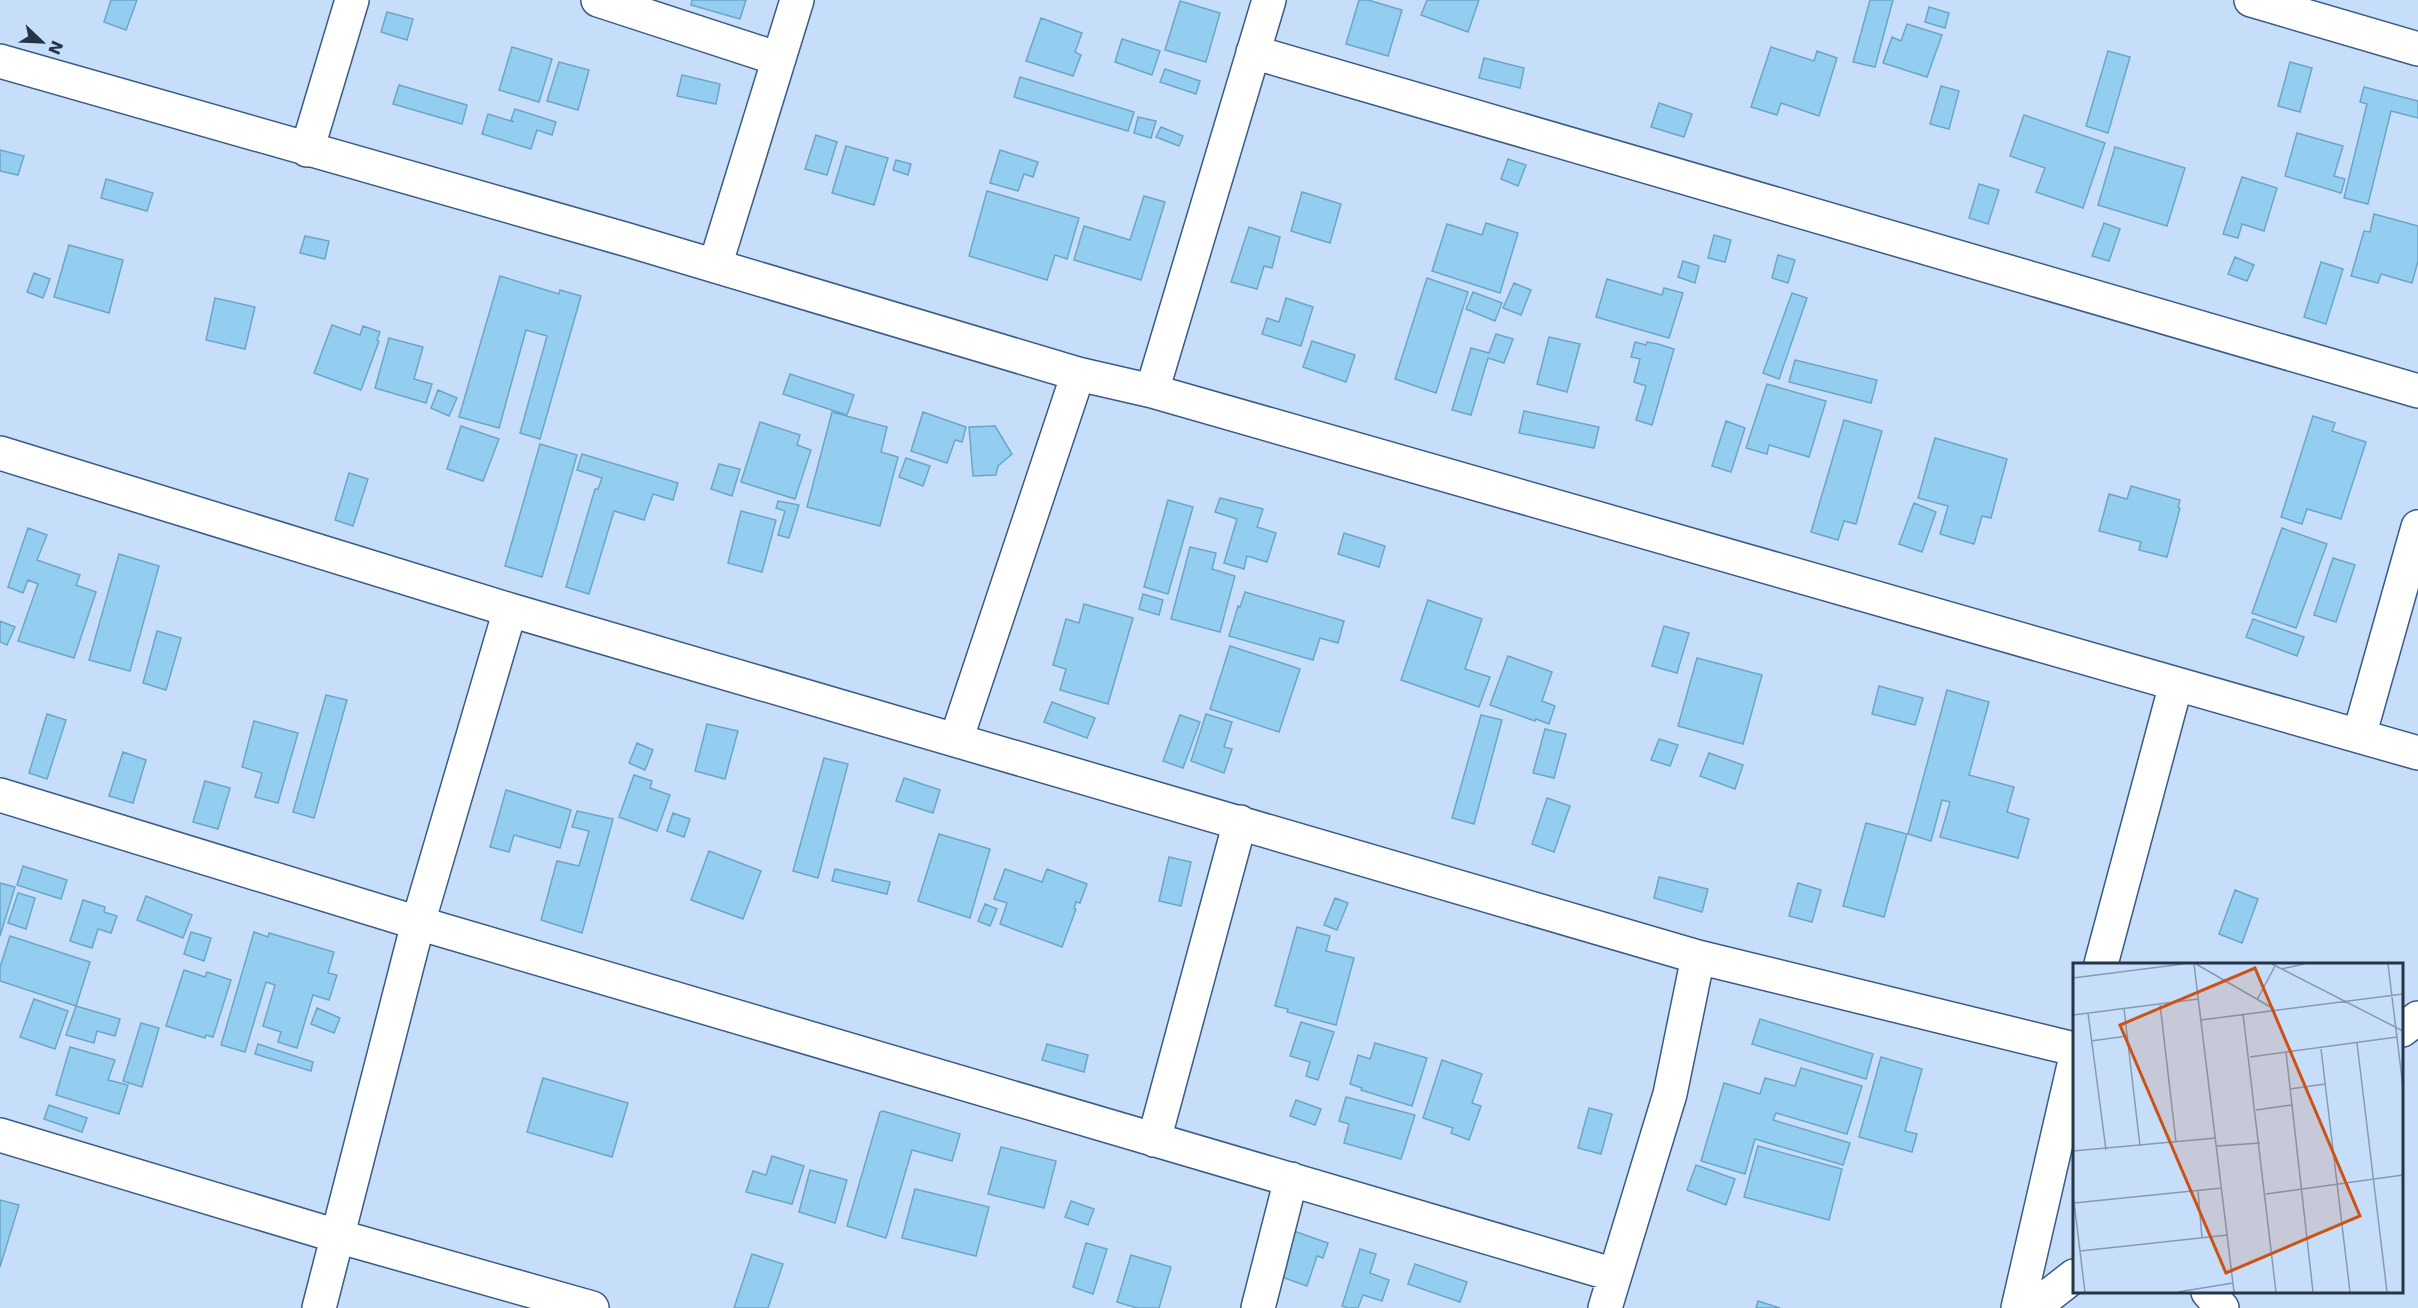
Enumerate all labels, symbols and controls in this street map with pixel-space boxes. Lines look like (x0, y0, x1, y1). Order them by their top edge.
north arrow (12, 12, 72, 72)
text: N (44, 38, 67, 58)
inset map (2073, 963, 2403, 1293)

